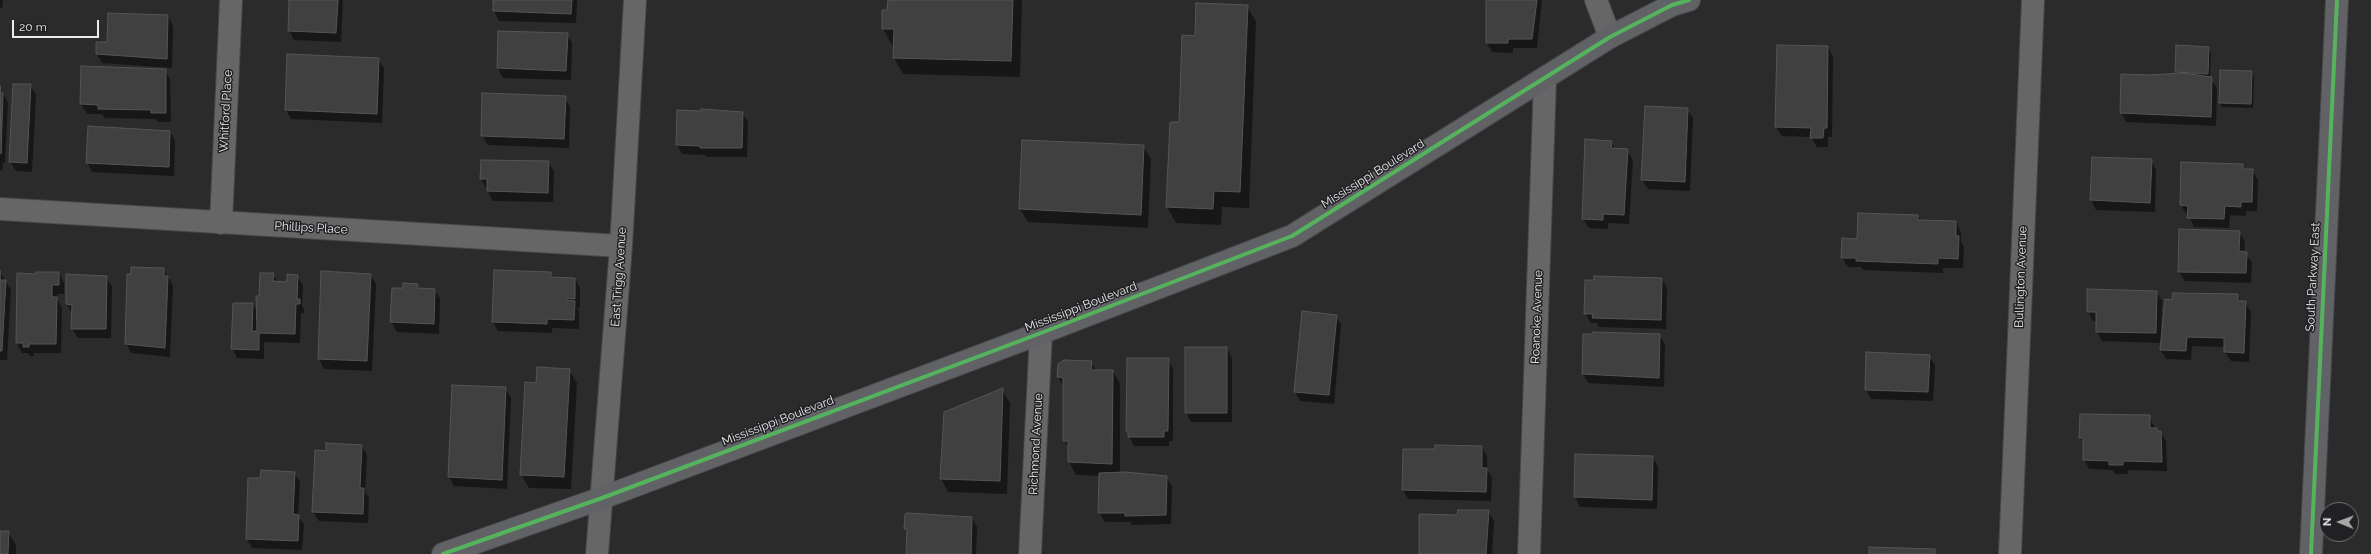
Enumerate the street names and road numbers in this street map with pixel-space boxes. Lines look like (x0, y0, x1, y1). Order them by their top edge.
street label: Whitford Place (217, 69, 235, 153)
street label: Mississippi Boulevard (1319, 136, 1427, 212)
street label: Phillips Place (274, 219, 348, 237)
street label: South Parkway East (2303, 222, 2323, 332)
street label: Bullington Avenue (2012, 226, 2030, 328)
street label: East Trigg Avenue (608, 227, 630, 327)
street label: Roanoke Avenue (1528, 270, 1546, 364)
street label: Mississippi Boulevard (1023, 279, 1139, 335)
street label: Mississippi Boulevard (720, 393, 836, 449)
street label: Richmond Avenue (1026, 393, 1046, 495)

